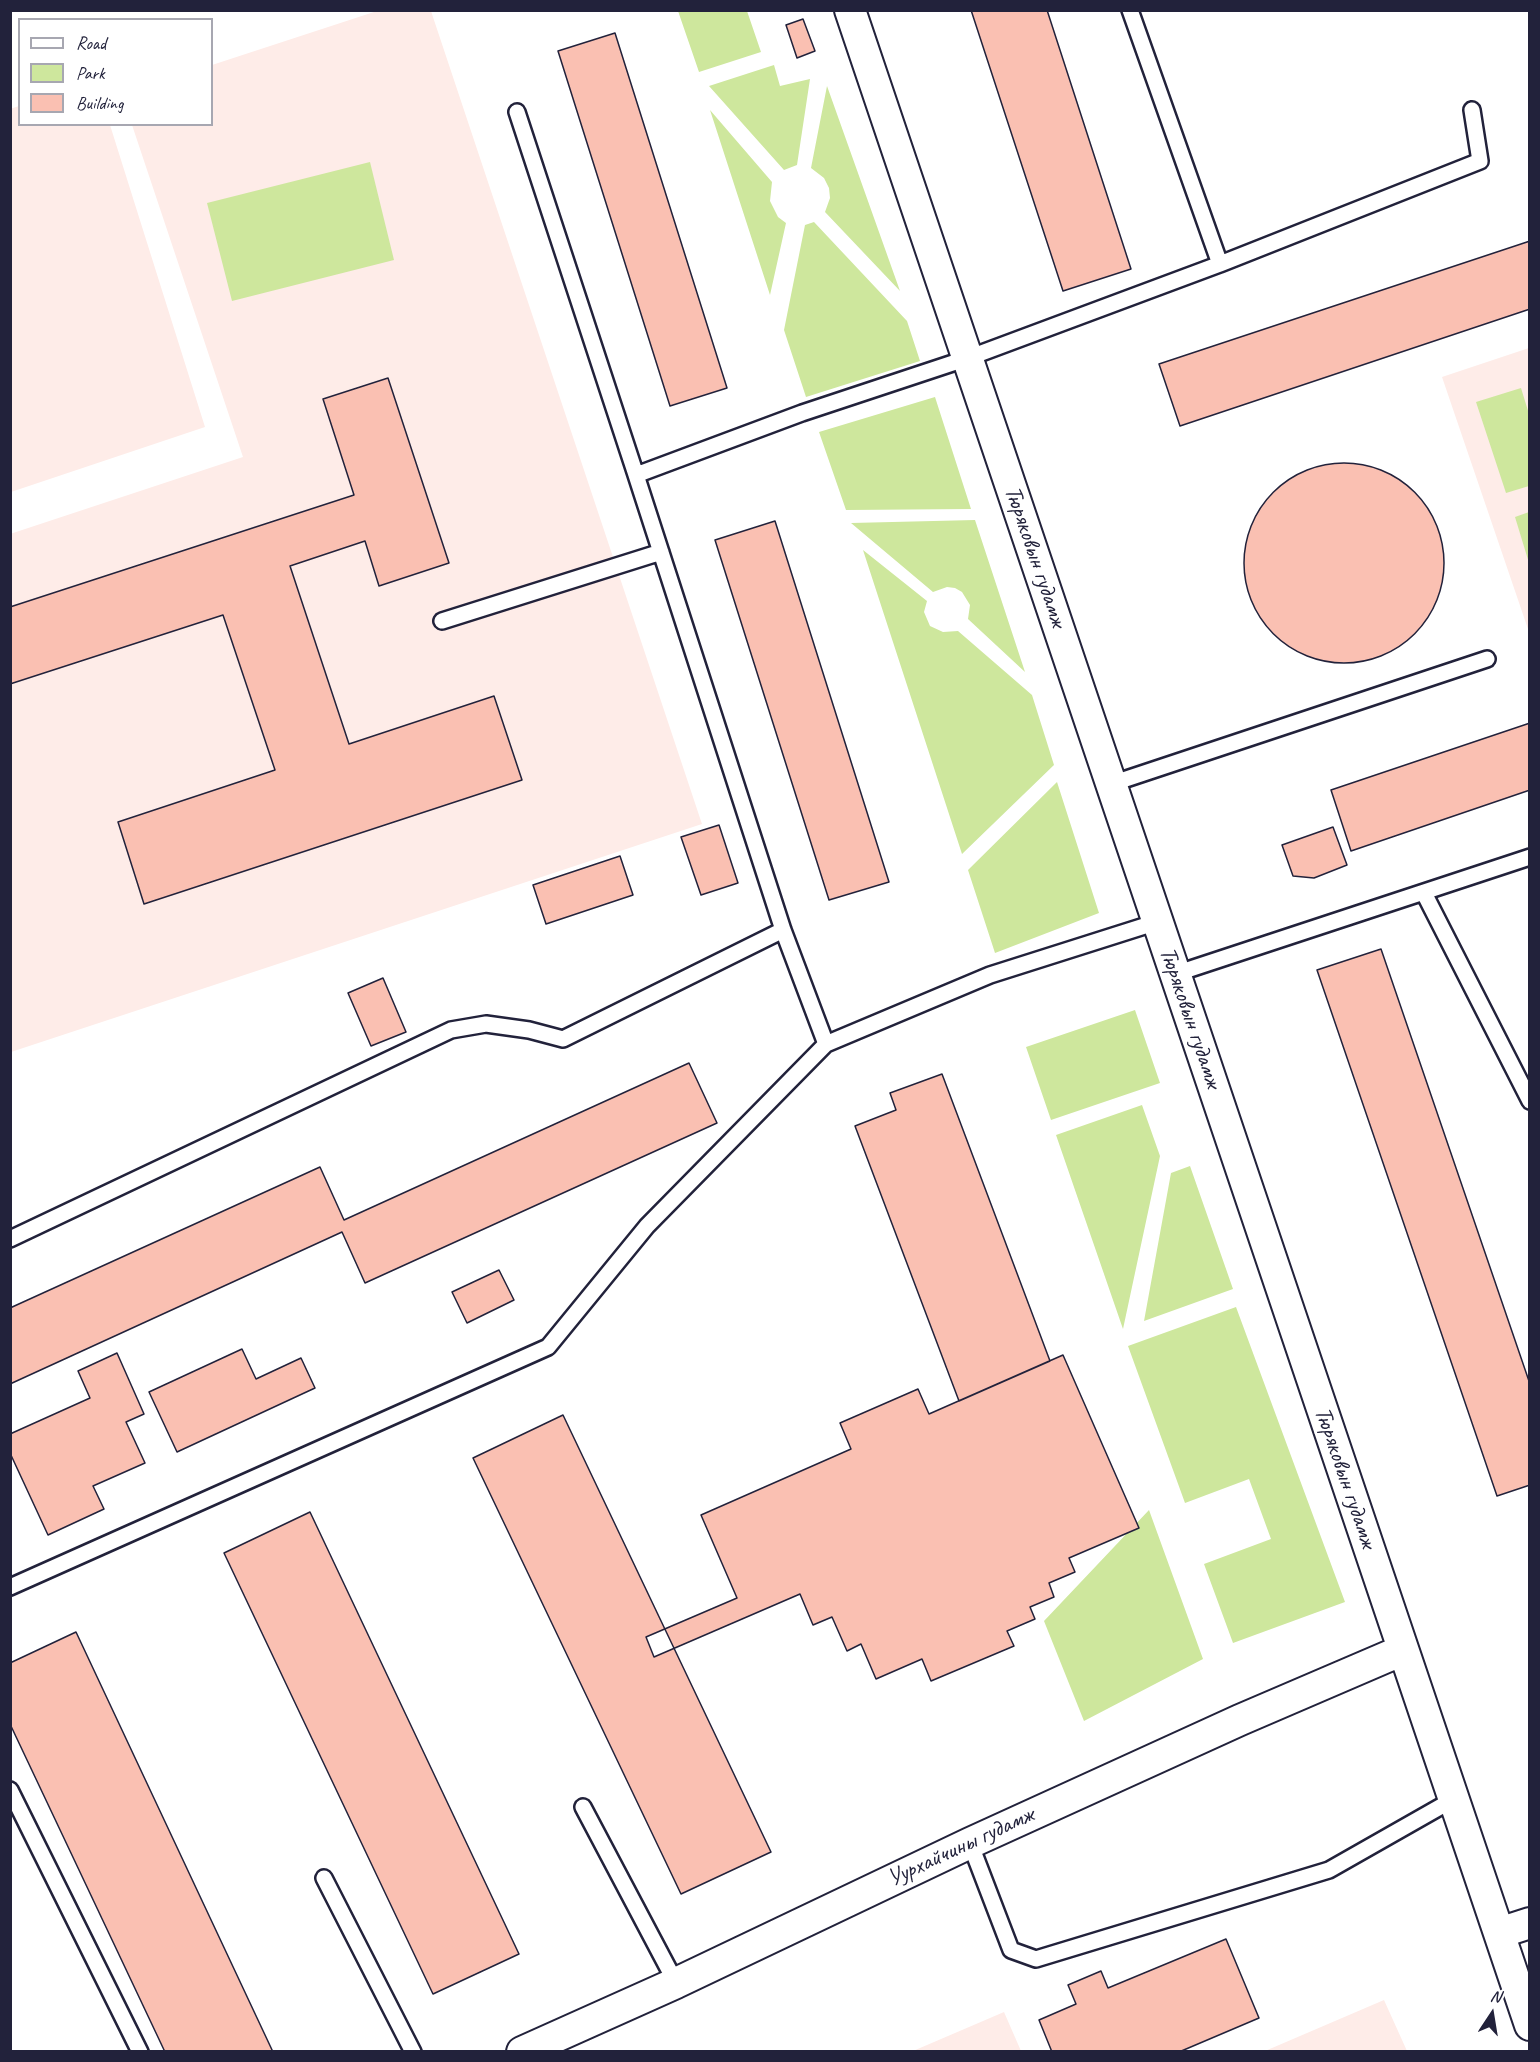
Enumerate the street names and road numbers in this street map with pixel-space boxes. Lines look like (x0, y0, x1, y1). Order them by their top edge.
street label: Тюряковын гудамж (997, 482, 1073, 632)
street label: Тюряковын гудамж (1152, 943, 1228, 1093)
street label: Тюряковын гудамж (1307, 1403, 1383, 1553)
street label: Уурхайчины гудамж (883, 1800, 1039, 1894)

